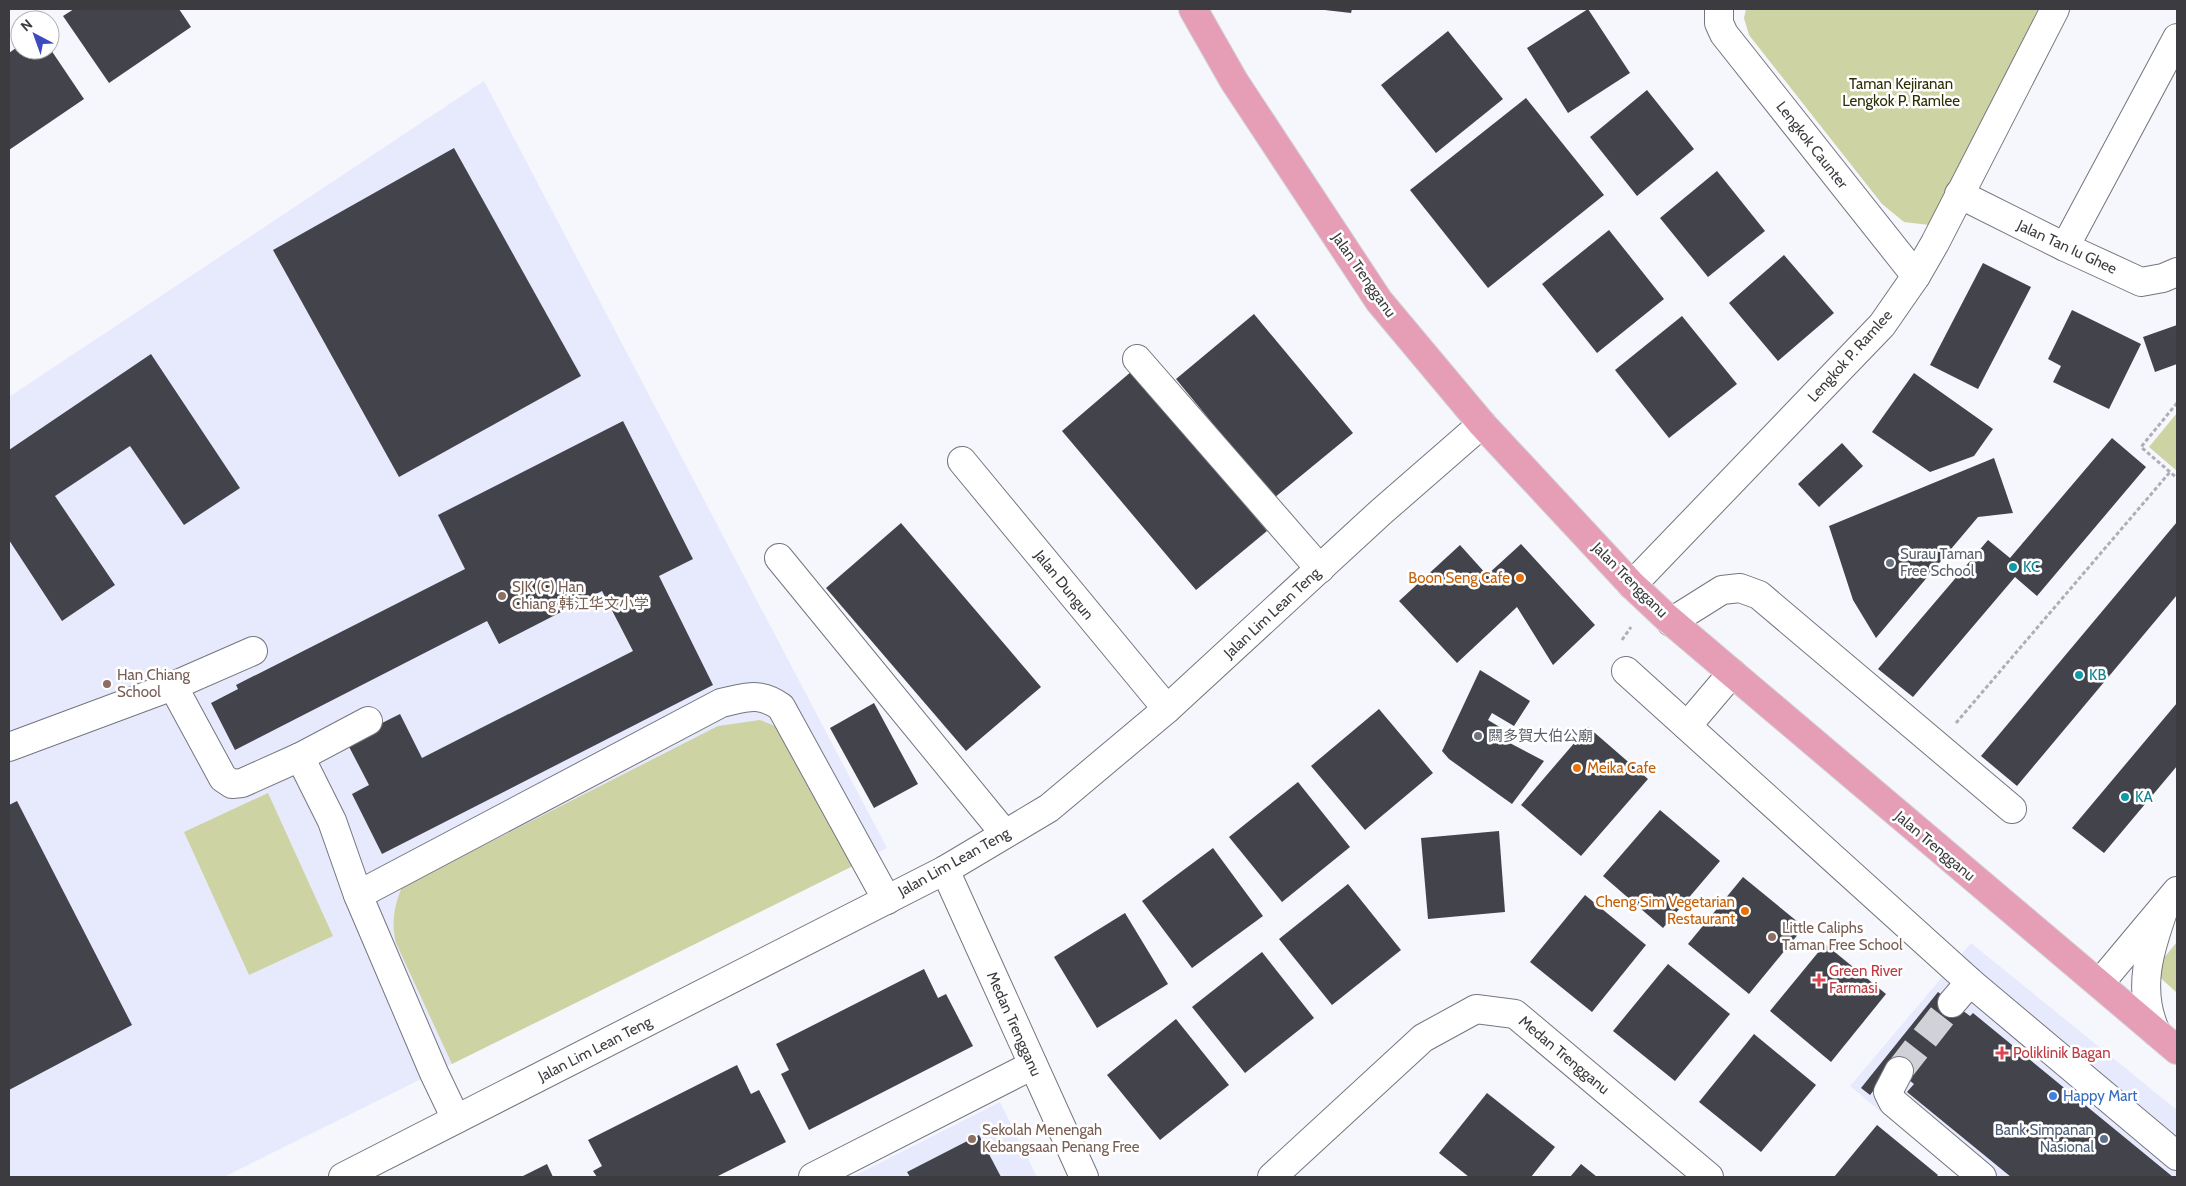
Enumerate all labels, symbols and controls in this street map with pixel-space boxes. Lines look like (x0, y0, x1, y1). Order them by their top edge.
north arrow (10, 10, 60, 60)
text: N (17, 15, 36, 35)
park label: Taman Kejiranan Lengkok P. Ramlee (1842, 75, 1960, 110)
street label: Lengkok Caunter (1772, 98, 1852, 192)
street label: Jalan Tan Iu Ghee (2013, 216, 2120, 278)
street label: Jalan Trengganu (1328, 228, 1400, 321)
street label: Lengkok P. Ramlee (1804, 306, 1896, 406)
street label: Jalan Trengganu (1588, 538, 1671, 621)
place label: Surau Taman Free School (1900, 545, 1983, 580)
street label: Jalan Dungun (1030, 546, 1097, 623)
marker: Surau Taman Free School (1884, 557, 1896, 569)
place label: KC (2023, 558, 2040, 576)
marker: KC (2007, 561, 2019, 573)
street label: Jalan Lim Lean Teng (1219, 563, 1324, 663)
place label: Boon Seng Cafe (1408, 569, 1510, 587)
marker: Boon Seng Cafe (1514, 572, 1526, 584)
place label: SJK (C) Han Chiang 韩江华文小学 (512, 578, 649, 613)
marker: SJK (C) Han Chiang 韩江华文小学 (496, 590, 508, 602)
place label: Han Chiang School (117, 666, 191, 701)
place label: KB (2089, 666, 2106, 684)
marker: KB (2073, 669, 2085, 681)
marker: Han Chiang School (101, 678, 113, 690)
place label: 闗多賀大伯公廟 (1488, 727, 1593, 745)
marker: 闗多賀大伯公廟 (1472, 730, 1484, 742)
place label: Meika Cafe (1587, 759, 1656, 777)
marker: Meika Cafe (1571, 762, 1583, 774)
place label: KA (2135, 788, 2153, 806)
marker: KA (2119, 791, 2131, 803)
street label: Jalan Trengganu (1891, 807, 1979, 885)
street label: Jalan Lim Lean Teng (894, 824, 1013, 901)
place label: Cheng Sim Vegetarian Restaurant (1596, 893, 1735, 928)
marker: Cheng Sim Vegetarian Restaurant (1739, 905, 1751, 917)
place label: Little Caliphs Taman Free School (1782, 919, 1903, 954)
marker: Little Caliphs Taman Free School (1766, 931, 1778, 943)
place label: Green River Farmasi (1829, 962, 1903, 997)
street label: Medan Trengganu (983, 969, 1045, 1079)
marker: Green River Farmasi (1813, 974, 1825, 986)
street label: Jalan Lim Lean Teng (534, 1012, 655, 1086)
street label: Medan Trengganu (1515, 1012, 1613, 1098)
place label: Poliklinik Bagan (2013, 1044, 2111, 1062)
marker: Poliklinik Bagan (1995, 1046, 2009, 1060)
place label: Happy Mart (2063, 1087, 2137, 1105)
marker: Happy Mart (2047, 1090, 2059, 1102)
place label: Sekolah Menengah Kebangsaan Penang Free (982, 1121, 1140, 1156)
place label: Bank Simpanan Nasional (1995, 1121, 2094, 1156)
marker: Sekolah Menengah Kebangsaan Penang Free (966, 1133, 978, 1145)
marker: Bank Simpanan Nasional (2098, 1133, 2110, 1145)

